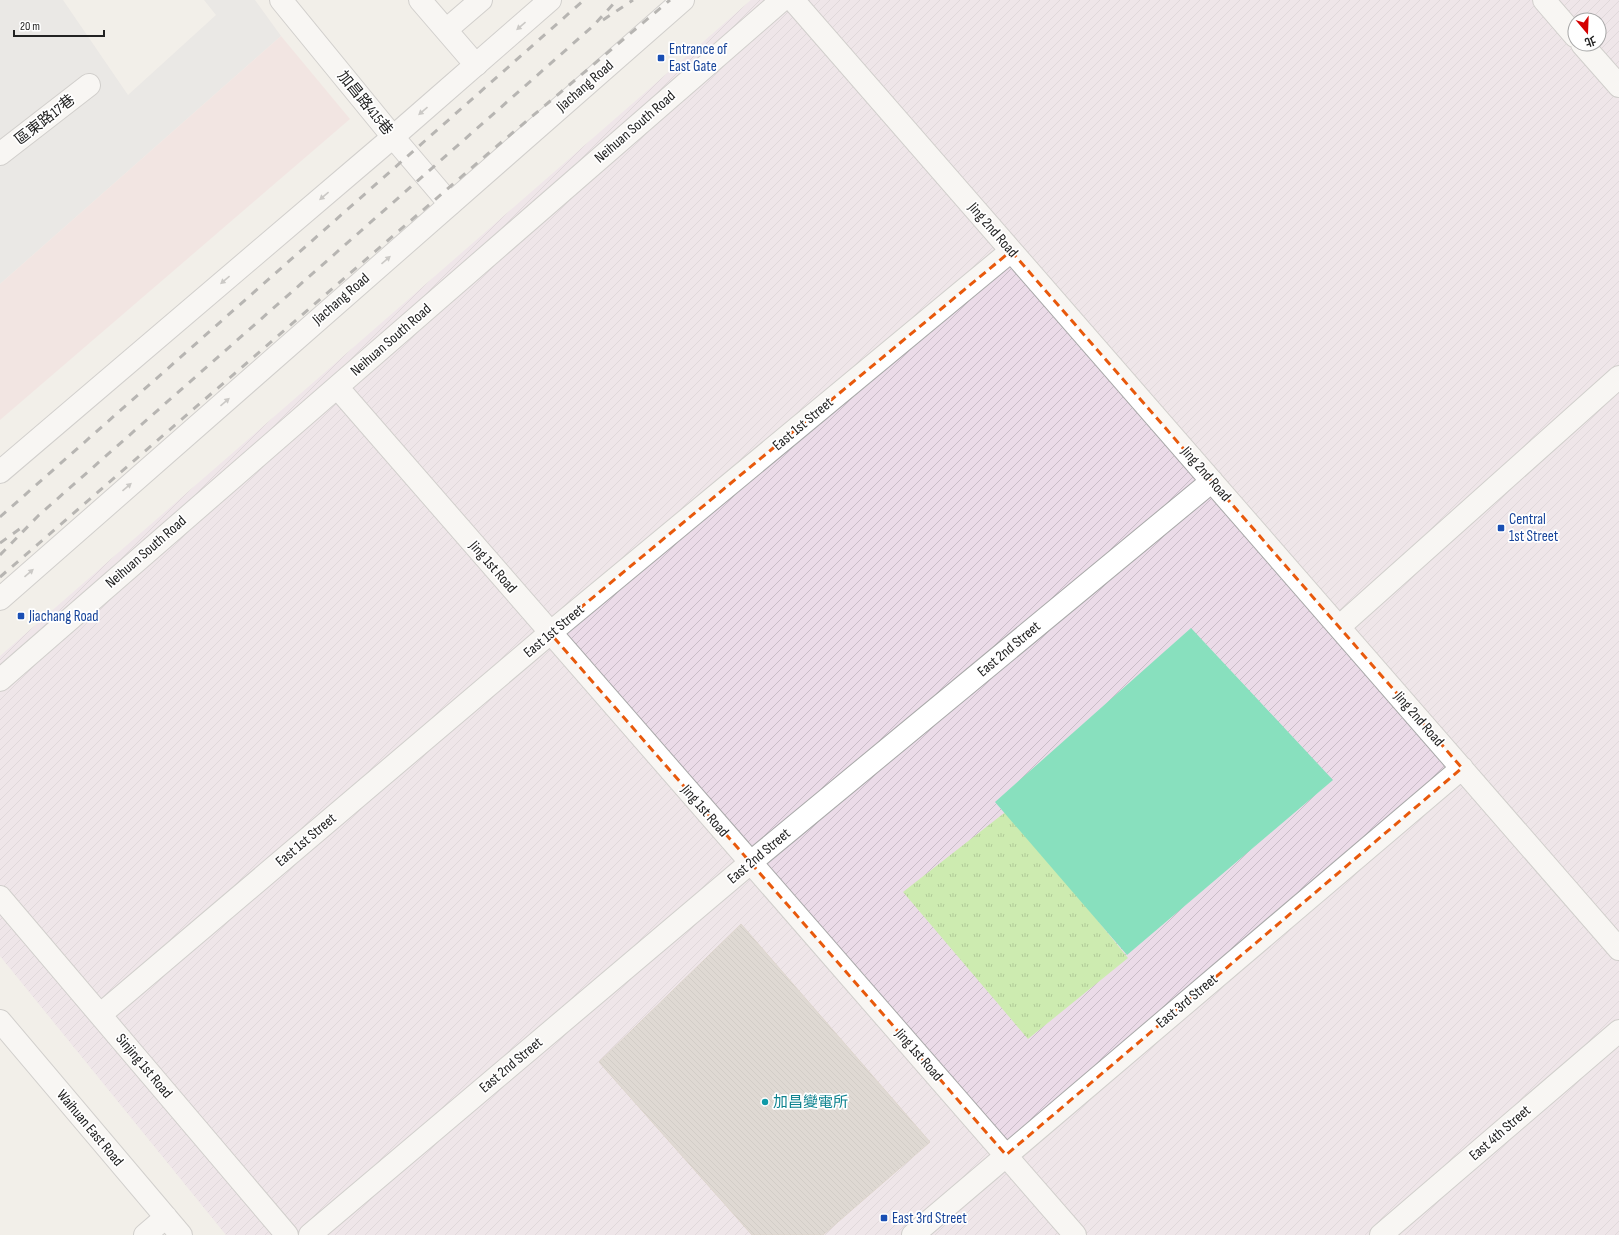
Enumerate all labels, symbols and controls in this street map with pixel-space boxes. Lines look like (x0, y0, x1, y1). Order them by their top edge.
scale bar (14, 12, 104, 38)
north arrow (1567, 12, 1607, 52)
text: 20 m (20, 19, 40, 34)
one-way arrow (515, 21, 526, 30)
text: 北 (1583, 33, 1597, 49)
place label: Entrance of East Gate (669, 40, 728, 76)
marker: Entrance of East Gate (656, 53, 666, 63)
street label: Jiachang Road (552, 56, 618, 117)
street label: 加昌路415巷 (333, 67, 397, 139)
street label: Neihuan South Road (591, 87, 679, 167)
street label: 區東路17巷 (11, 91, 79, 149)
one-way arrow (418, 107, 428, 116)
one-way arrow (319, 192, 330, 201)
street label: Jing 2nd Road (963, 198, 1022, 261)
one-way arrow (380, 256, 391, 265)
street label: Jiachang Road (308, 269, 374, 330)
one-way arrow (220, 276, 231, 285)
street label: Neihuan South Road (347, 300, 435, 380)
street label: East 1st Street (769, 393, 838, 455)
one-way arrow (220, 397, 230, 406)
street label: Jing 2nd Road (1176, 442, 1235, 505)
one-way arrow (122, 483, 132, 492)
place label: Central 1st Street (1509, 510, 1559, 546)
street label: Neihuan South Road (102, 512, 190, 592)
marker: Central 1st Street (1496, 523, 1506, 533)
street label: Jing 1st Road (464, 536, 521, 597)
one-way arrow (25, 569, 34, 578)
street label: East 1st Street (520, 600, 589, 662)
place label: Jiachang Road (28, 607, 99, 626)
marker: Jiachang Road (16, 611, 26, 621)
street label: East 2nd Street (973, 617, 1045, 681)
street label: Jing 2nd Road (1389, 687, 1448, 750)
street label: Jing 1st Road (676, 780, 733, 841)
street label: East 1st Street (272, 809, 341, 871)
street label: East 2nd Street (723, 824, 795, 888)
street label: East 3rd Street (1152, 969, 1222, 1032)
street label: Jing 1st Road (890, 1024, 947, 1085)
street label: Sinjing 1st Road (111, 1030, 177, 1102)
street label: East 2nd Street (475, 1033, 547, 1097)
street label: Waihuan East Road (52, 1086, 128, 1170)
place label: 加昌變電所 (773, 1093, 848, 1112)
marker: 加昌變電所 (760, 1097, 770, 1107)
street label: East 4th Street (1465, 1101, 1535, 1165)
place label: East 3rd Street (892, 1209, 967, 1228)
marker: East 3rd Street (879, 1213, 889, 1223)

